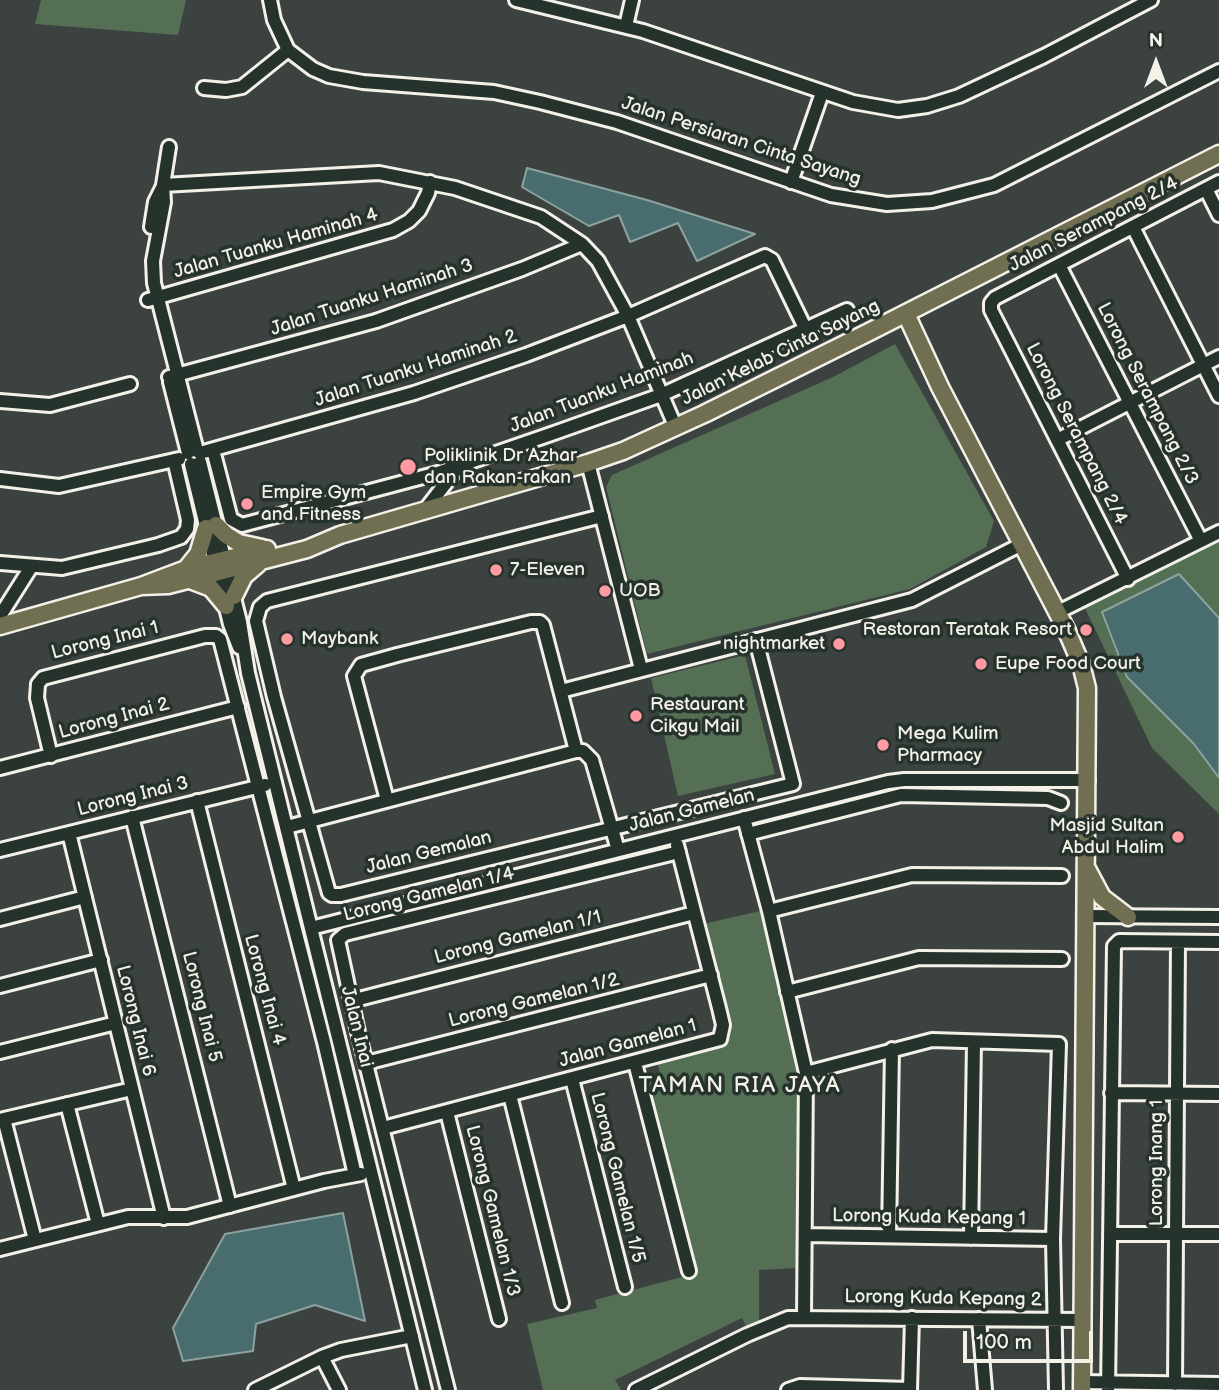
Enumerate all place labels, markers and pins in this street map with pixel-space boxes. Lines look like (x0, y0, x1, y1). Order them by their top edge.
place label: Poliklinik Dr Azhar dan Rakan-rakan (424, 445, 577, 489)
marker: Poliklinik Dr Azhar dan Rakan-rakan (398, 457, 418, 477)
place label: Empire Gym and Fitness (261, 482, 366, 526)
marker: Empire Gym and Fitness (239, 496, 255, 512)
place label: 7-Eleven (510, 559, 585, 581)
marker: 7-Eleven (488, 562, 504, 578)
place label: UOB (619, 580, 660, 602)
marker: UOB (597, 583, 613, 599)
place label: Restoran Teratak Resort (862, 619, 1072, 641)
marker: Restoran Teratak Resort (1078, 622, 1094, 638)
place label: Maybank (301, 628, 378, 650)
marker: Maybank (279, 631, 295, 647)
place label: nightmarket (723, 633, 825, 655)
marker: nightmarket (831, 636, 847, 652)
place label: Eupe Food Court (995, 653, 1141, 675)
marker: Eupe Food Court (973, 656, 989, 672)
place label: Restaurant Cikgu Mail (650, 694, 745, 738)
marker: Restaurant Cikgu Mail (628, 708, 644, 724)
place label: Mega Kulim Pharmacy (897, 723, 998, 767)
marker: Mega Kulim Pharmacy (875, 737, 891, 753)
place label: Masjid Sultan Abdul Halim (1049, 815, 1164, 859)
marker: Masjid Sultan Abdul Halim (1170, 829, 1186, 845)

